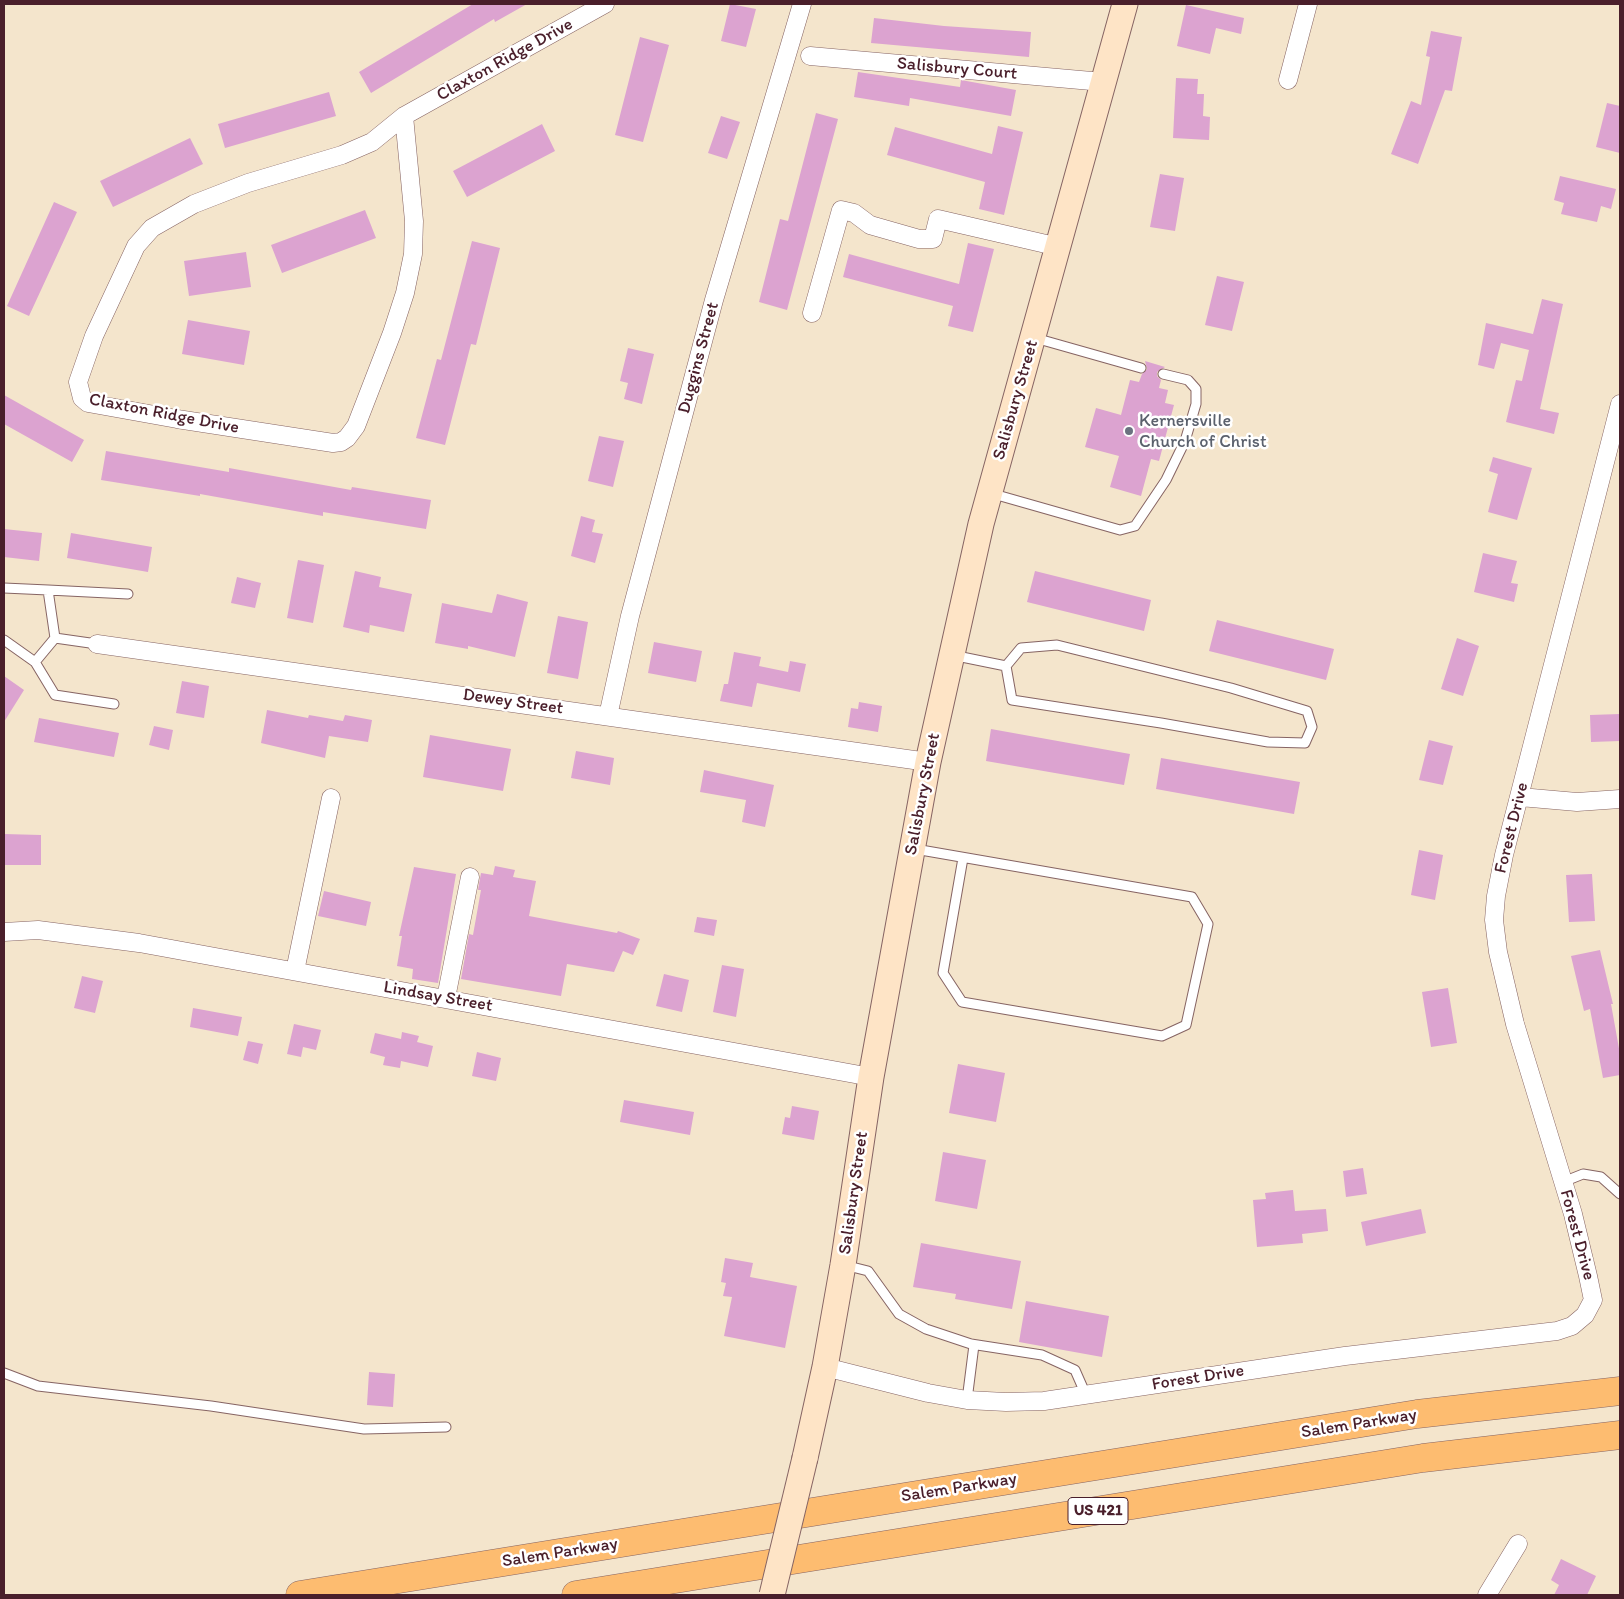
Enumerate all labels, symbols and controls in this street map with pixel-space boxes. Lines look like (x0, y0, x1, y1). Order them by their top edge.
street label: Claxton Ridge Drive (433, 14, 577, 106)
street label: Salisbury Court (896, 53, 1018, 85)
street label: Duggins Street (674, 300, 724, 416)
street label: Salisbury Street (989, 338, 1043, 462)
street label: Claxton Ridge Drive (87, 389, 241, 439)
place label: Kernersville Church of Christ (1139, 410, 1267, 452)
marker: Kernersville Church of Christ (1123, 425, 1135, 437)
street label: Dewey Street (461, 684, 565, 720)
street label: Salisbury Street (901, 731, 945, 857)
street label: Forest Drive (1490, 780, 1534, 876)
street label: Lindsay Street (382, 977, 494, 1017)
street label: Salisbury Street (835, 1130, 873, 1256)
street label: Forest Drive (1555, 1187, 1599, 1283)
street label: Forest Drive (1150, 1360, 1246, 1396)
street label: Salem Parkway (1300, 1404, 1418, 1444)
street label: Salem Parkway (900, 1468, 1018, 1508)
road number: US 421 (1068, 1498, 1128, 1524)
street label: Salem Parkway (501, 1533, 619, 1573)

